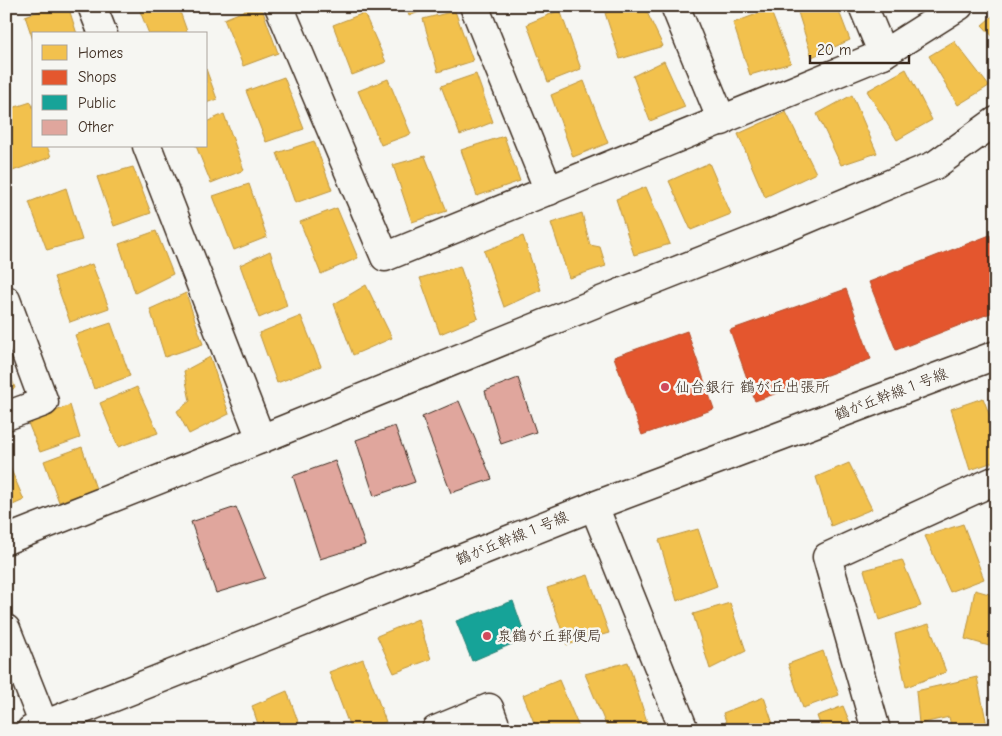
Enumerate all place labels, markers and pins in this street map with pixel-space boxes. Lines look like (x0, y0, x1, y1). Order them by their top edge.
place label: 仙台銀行 鶴が丘出張所 (675, 378, 830, 396)
marker: 仙台銀行 鶴が丘出張所 (659, 381, 671, 393)
place label: 泉鶴が丘郵便局 (497, 627, 602, 645)
marker: 泉鶴が丘郵便局 (481, 630, 493, 642)

